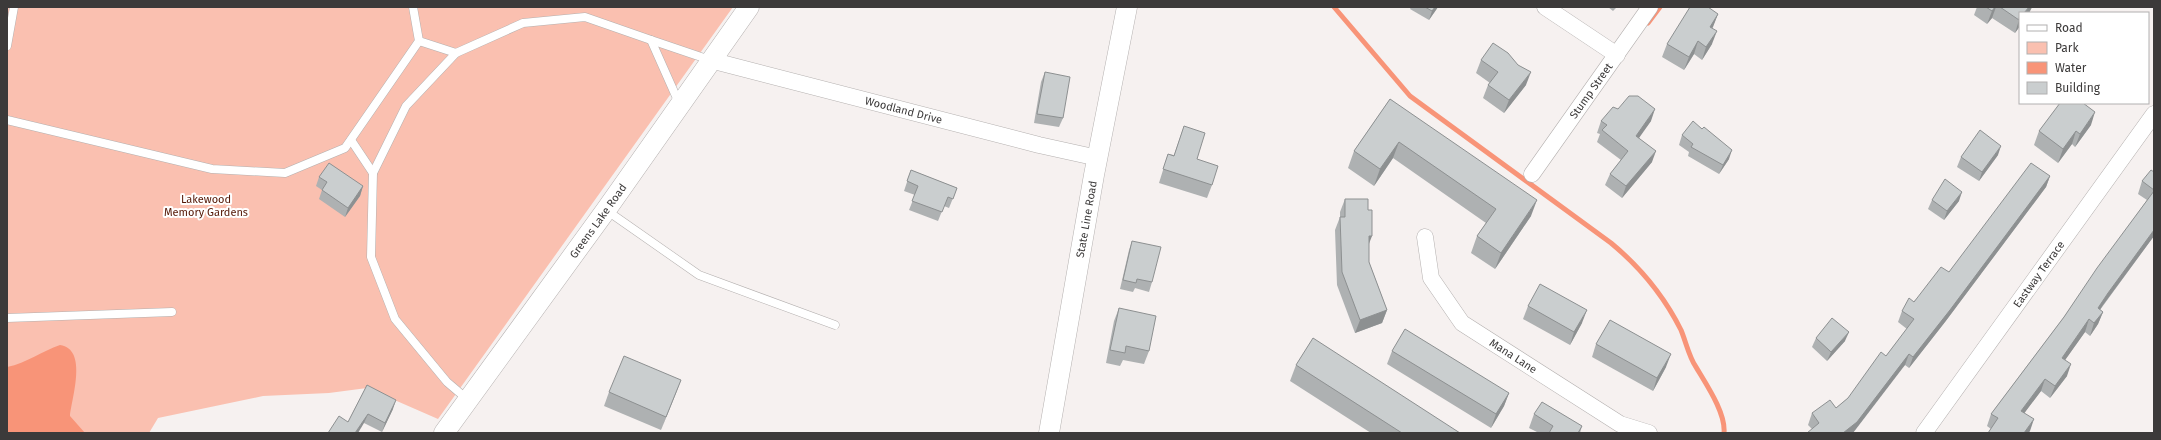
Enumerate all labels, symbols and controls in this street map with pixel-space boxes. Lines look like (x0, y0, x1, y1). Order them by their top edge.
legend (2019, 12, 2149, 104)
text: Road (2055, 21, 2083, 35)
text: Park (2055, 41, 2079, 55)
street label: Stump Street (1567, 60, 1615, 121)
text: Water (2055, 61, 2087, 75)
text: Building (2055, 81, 2101, 95)
street label: Woodland Drive (864, 94, 944, 126)
street label: State Line Road (1073, 180, 1099, 259)
street label: Greens Lake Road (567, 181, 629, 261)
park label: Lakewood Memory Gardens (164, 193, 248, 219)
street label: Eastway Terrace (2010, 238, 2067, 310)
street label: Mana Lane (1487, 336, 1539, 376)

